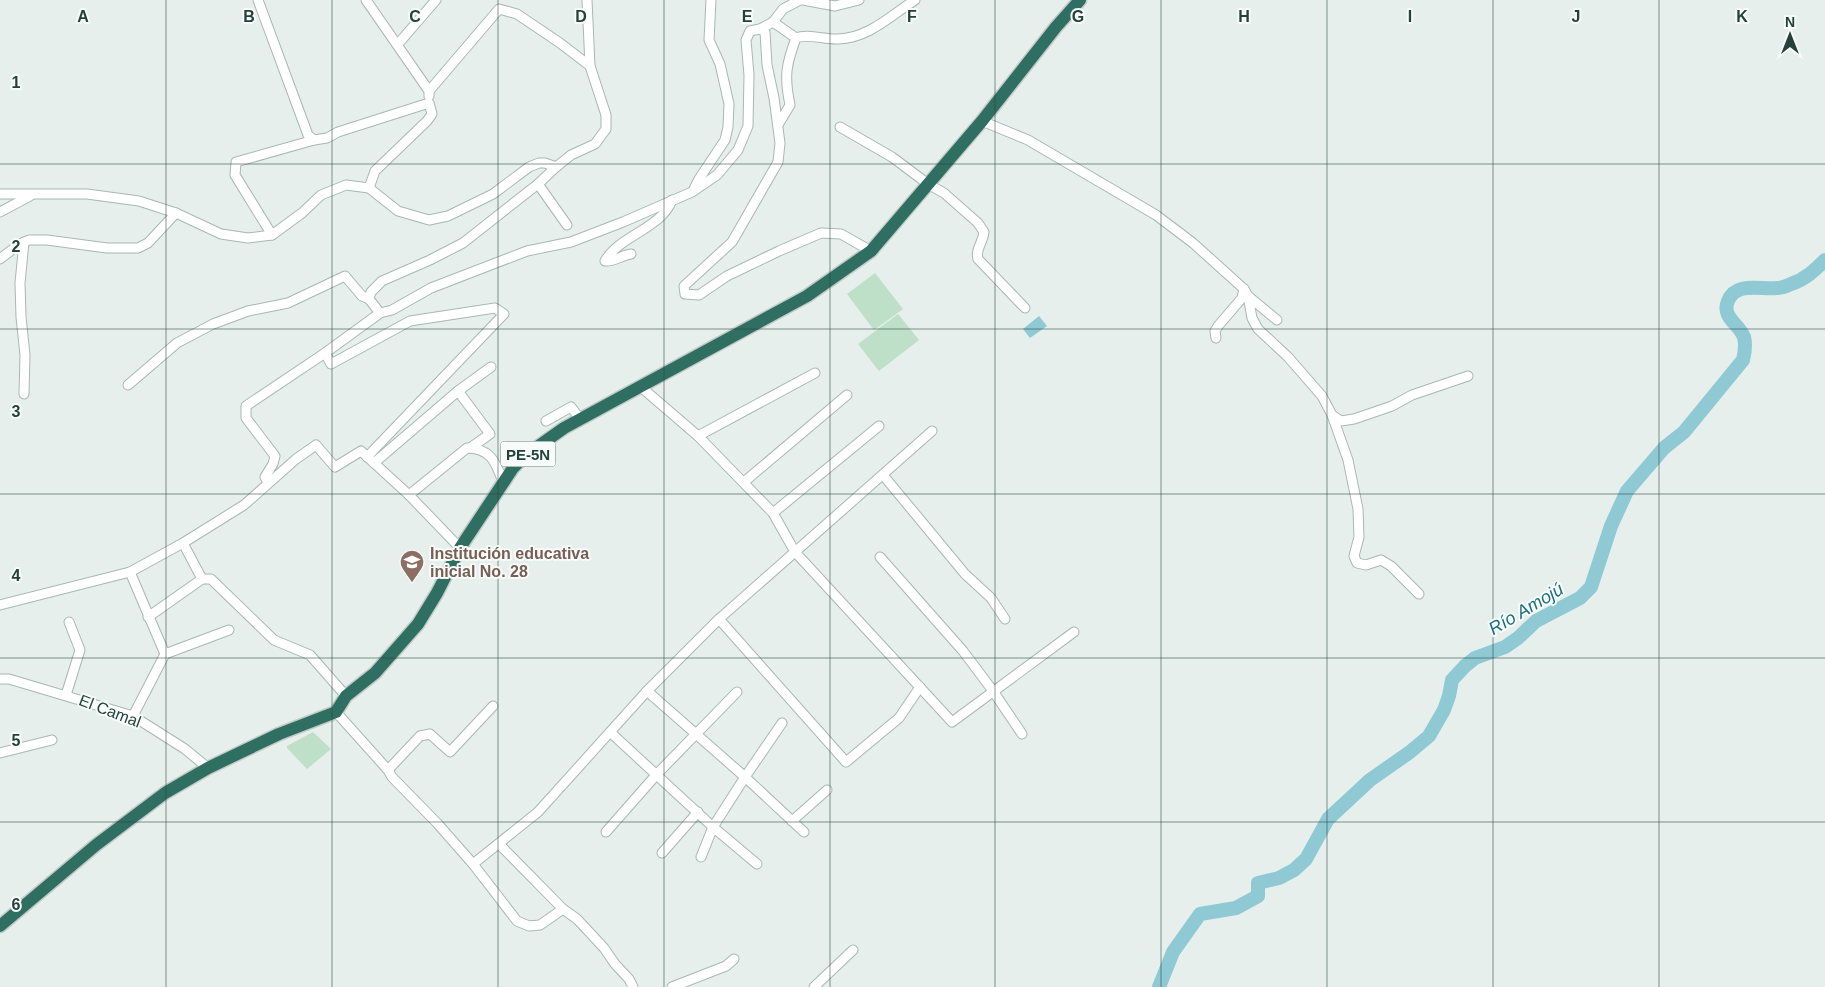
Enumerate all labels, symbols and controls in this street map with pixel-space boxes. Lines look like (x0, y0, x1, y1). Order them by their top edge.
text: A (77, 8, 89, 25)
text: B (243, 8, 255, 25)
text: C (409, 8, 421, 25)
text: D (575, 8, 587, 25)
text: E (742, 8, 753, 25)
text: F (907, 8, 917, 25)
text: G (1072, 8, 1084, 25)
text: H (1238, 8, 1250, 25)
text: I (1408, 8, 1412, 25)
text: J (1572, 8, 1580, 25)
text: K (1736, 8, 1748, 25)
north arrow (1765, 10, 1815, 60)
text: N (1785, 14, 1795, 30)
text: 1 (12, 74, 21, 91)
text: 2 (12, 238, 21, 255)
text: 3 (12, 403, 21, 420)
road number: PE-5N (500, 442, 556, 466)
place label: Institución educativa inicial No. 28 (430, 545, 589, 580)
school or university icon: Institución educativa inicial No. 28 (399, 549, 425, 583)
text: 4 (12, 567, 21, 584)
water label: Río Amojú (1485, 579, 1567, 639)
street label: El Camal (77, 691, 143, 731)
text: 5 (12, 732, 21, 749)
text: 6 (12, 896, 21, 913)

